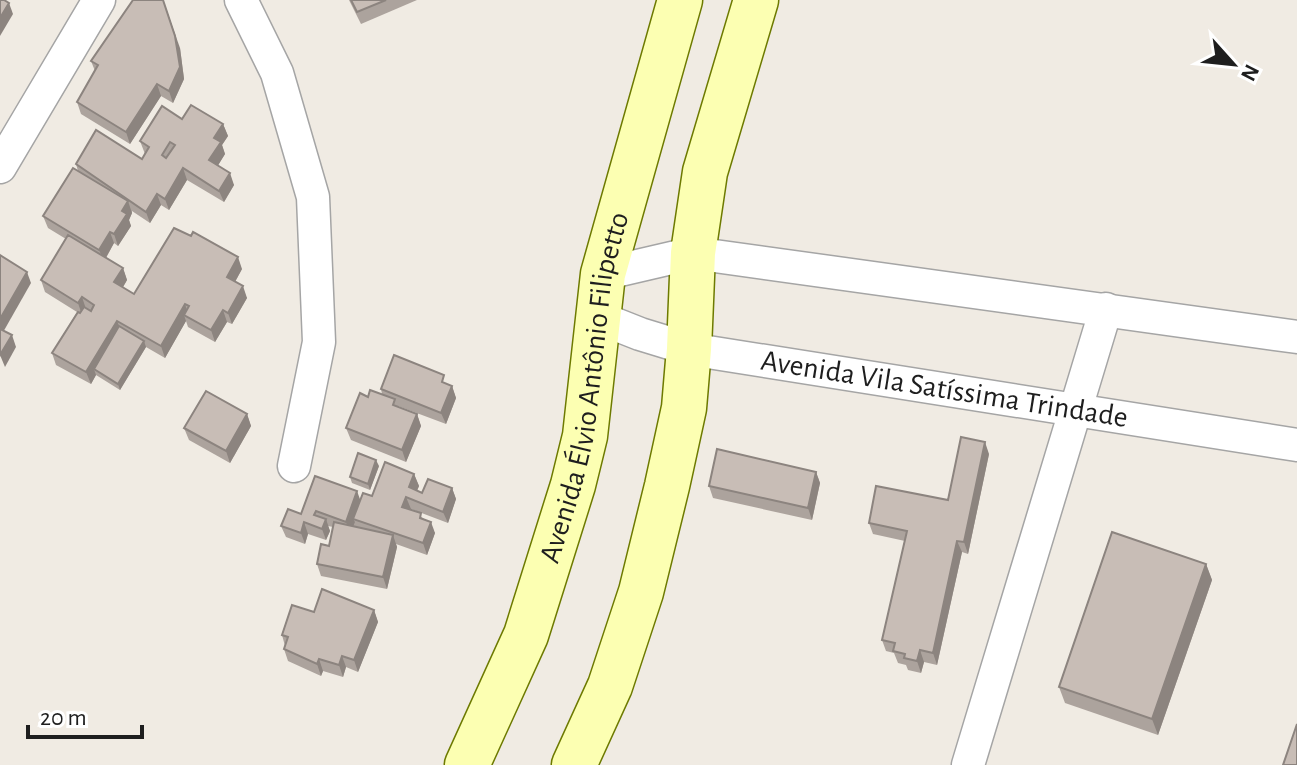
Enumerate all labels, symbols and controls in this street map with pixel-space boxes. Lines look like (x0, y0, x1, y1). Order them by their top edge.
north arrow (1193, 24, 1273, 104)
text: N (1237, 61, 1263, 84)
street label: Avenida Élvio Antônio Filipetto (535, 209, 635, 567)
street label: Avenida Vila Satíssima Trindade (759, 346, 1130, 433)
scale bar (28, 689, 142, 739)
text: 20 m (40, 706, 87, 730)

